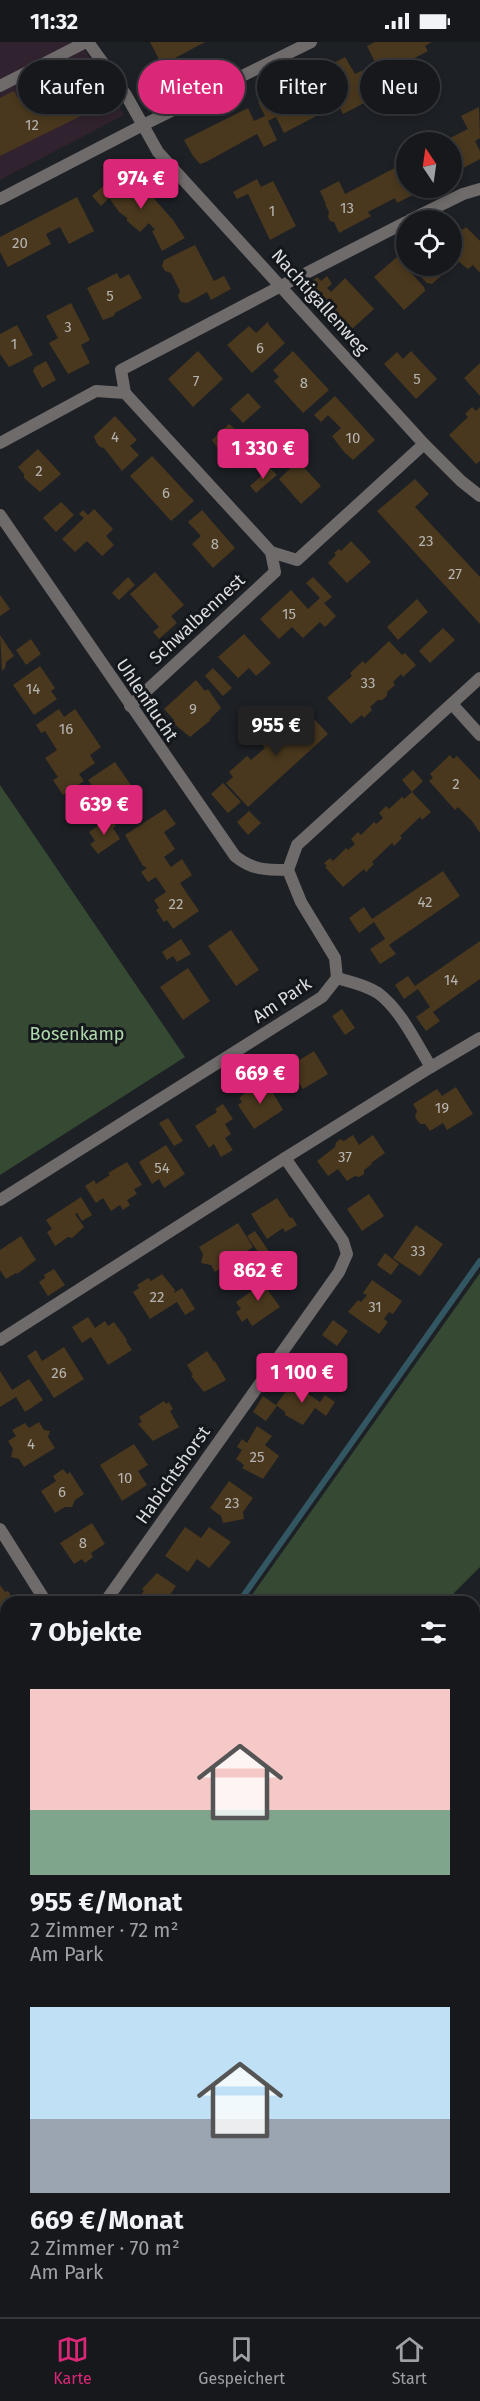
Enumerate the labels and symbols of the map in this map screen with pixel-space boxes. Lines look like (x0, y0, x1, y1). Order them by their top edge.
house number: 12 (25, 116, 39, 134)
north arrow (396, 132, 462, 198)
pin: 974 € (99, 159, 183, 210)
house number: 13 (340, 199, 354, 217)
house number: 1 (269, 202, 275, 220)
house number: 20 (12, 234, 28, 252)
street label: Nachtigallenweg (267, 245, 374, 360)
house number: 5 (106, 287, 114, 305)
house number: 3 (64, 318, 72, 336)
house number: 1 (11, 335, 17, 353)
house number: 6 (256, 339, 264, 357)
house number: 5 (413, 370, 421, 388)
house number: 7 (193, 372, 200, 390)
house number: 8 (300, 374, 308, 392)
house number: 4 (111, 428, 119, 446)
pin: 1 330 € (208, 429, 318, 480)
house number: 10 (346, 429, 360, 447)
house number: 2 (35, 462, 43, 480)
house number: 6 (162, 484, 170, 502)
house number: 23 (419, 532, 433, 550)
house number: 8 (211, 535, 219, 553)
house number: 27 (448, 565, 462, 583)
street label: Schwalbennest (145, 569, 250, 669)
house number: 15 (282, 605, 296, 623)
street label: Uhlenflucht (111, 655, 183, 746)
house number: 33 (361, 674, 375, 692)
house number: 14 (26, 680, 40, 698)
house number: 9 (189, 700, 197, 718)
pin: 955 € (234, 706, 318, 757)
house number: 16 (59, 720, 73, 738)
house number: 2 (452, 775, 460, 793)
pin: 639 € (62, 785, 146, 836)
house number: 42 (417, 893, 433, 911)
house number: 22 (169, 895, 183, 913)
house number: 14 (444, 971, 458, 989)
street label: Am Park (249, 972, 316, 1028)
park label: Bosenkamp (29, 1023, 125, 1045)
pin: 669 € (218, 1054, 302, 1105)
house number: 19 (435, 1099, 449, 1117)
house number: 37 (338, 1148, 352, 1166)
house number: 54 (154, 1159, 170, 1177)
house number: 33 (411, 1242, 425, 1260)
pin: 862 € (216, 1251, 300, 1302)
house number: 22 (150, 1288, 164, 1306)
house number: 31 (368, 1298, 382, 1316)
pin: 1 100 € (247, 1353, 357, 1404)
house number: 26 (51, 1364, 67, 1382)
street label: Habichtshorst (131, 1421, 215, 1528)
house number: 4 (27, 1435, 35, 1453)
house number: 25 (250, 1448, 264, 1466)
house number: 10 (118, 1469, 132, 1487)
house number: 6 (58, 1483, 66, 1501)
house number: 23 (225, 1494, 239, 1512)
house number: 8 (79, 1534, 87, 1552)

